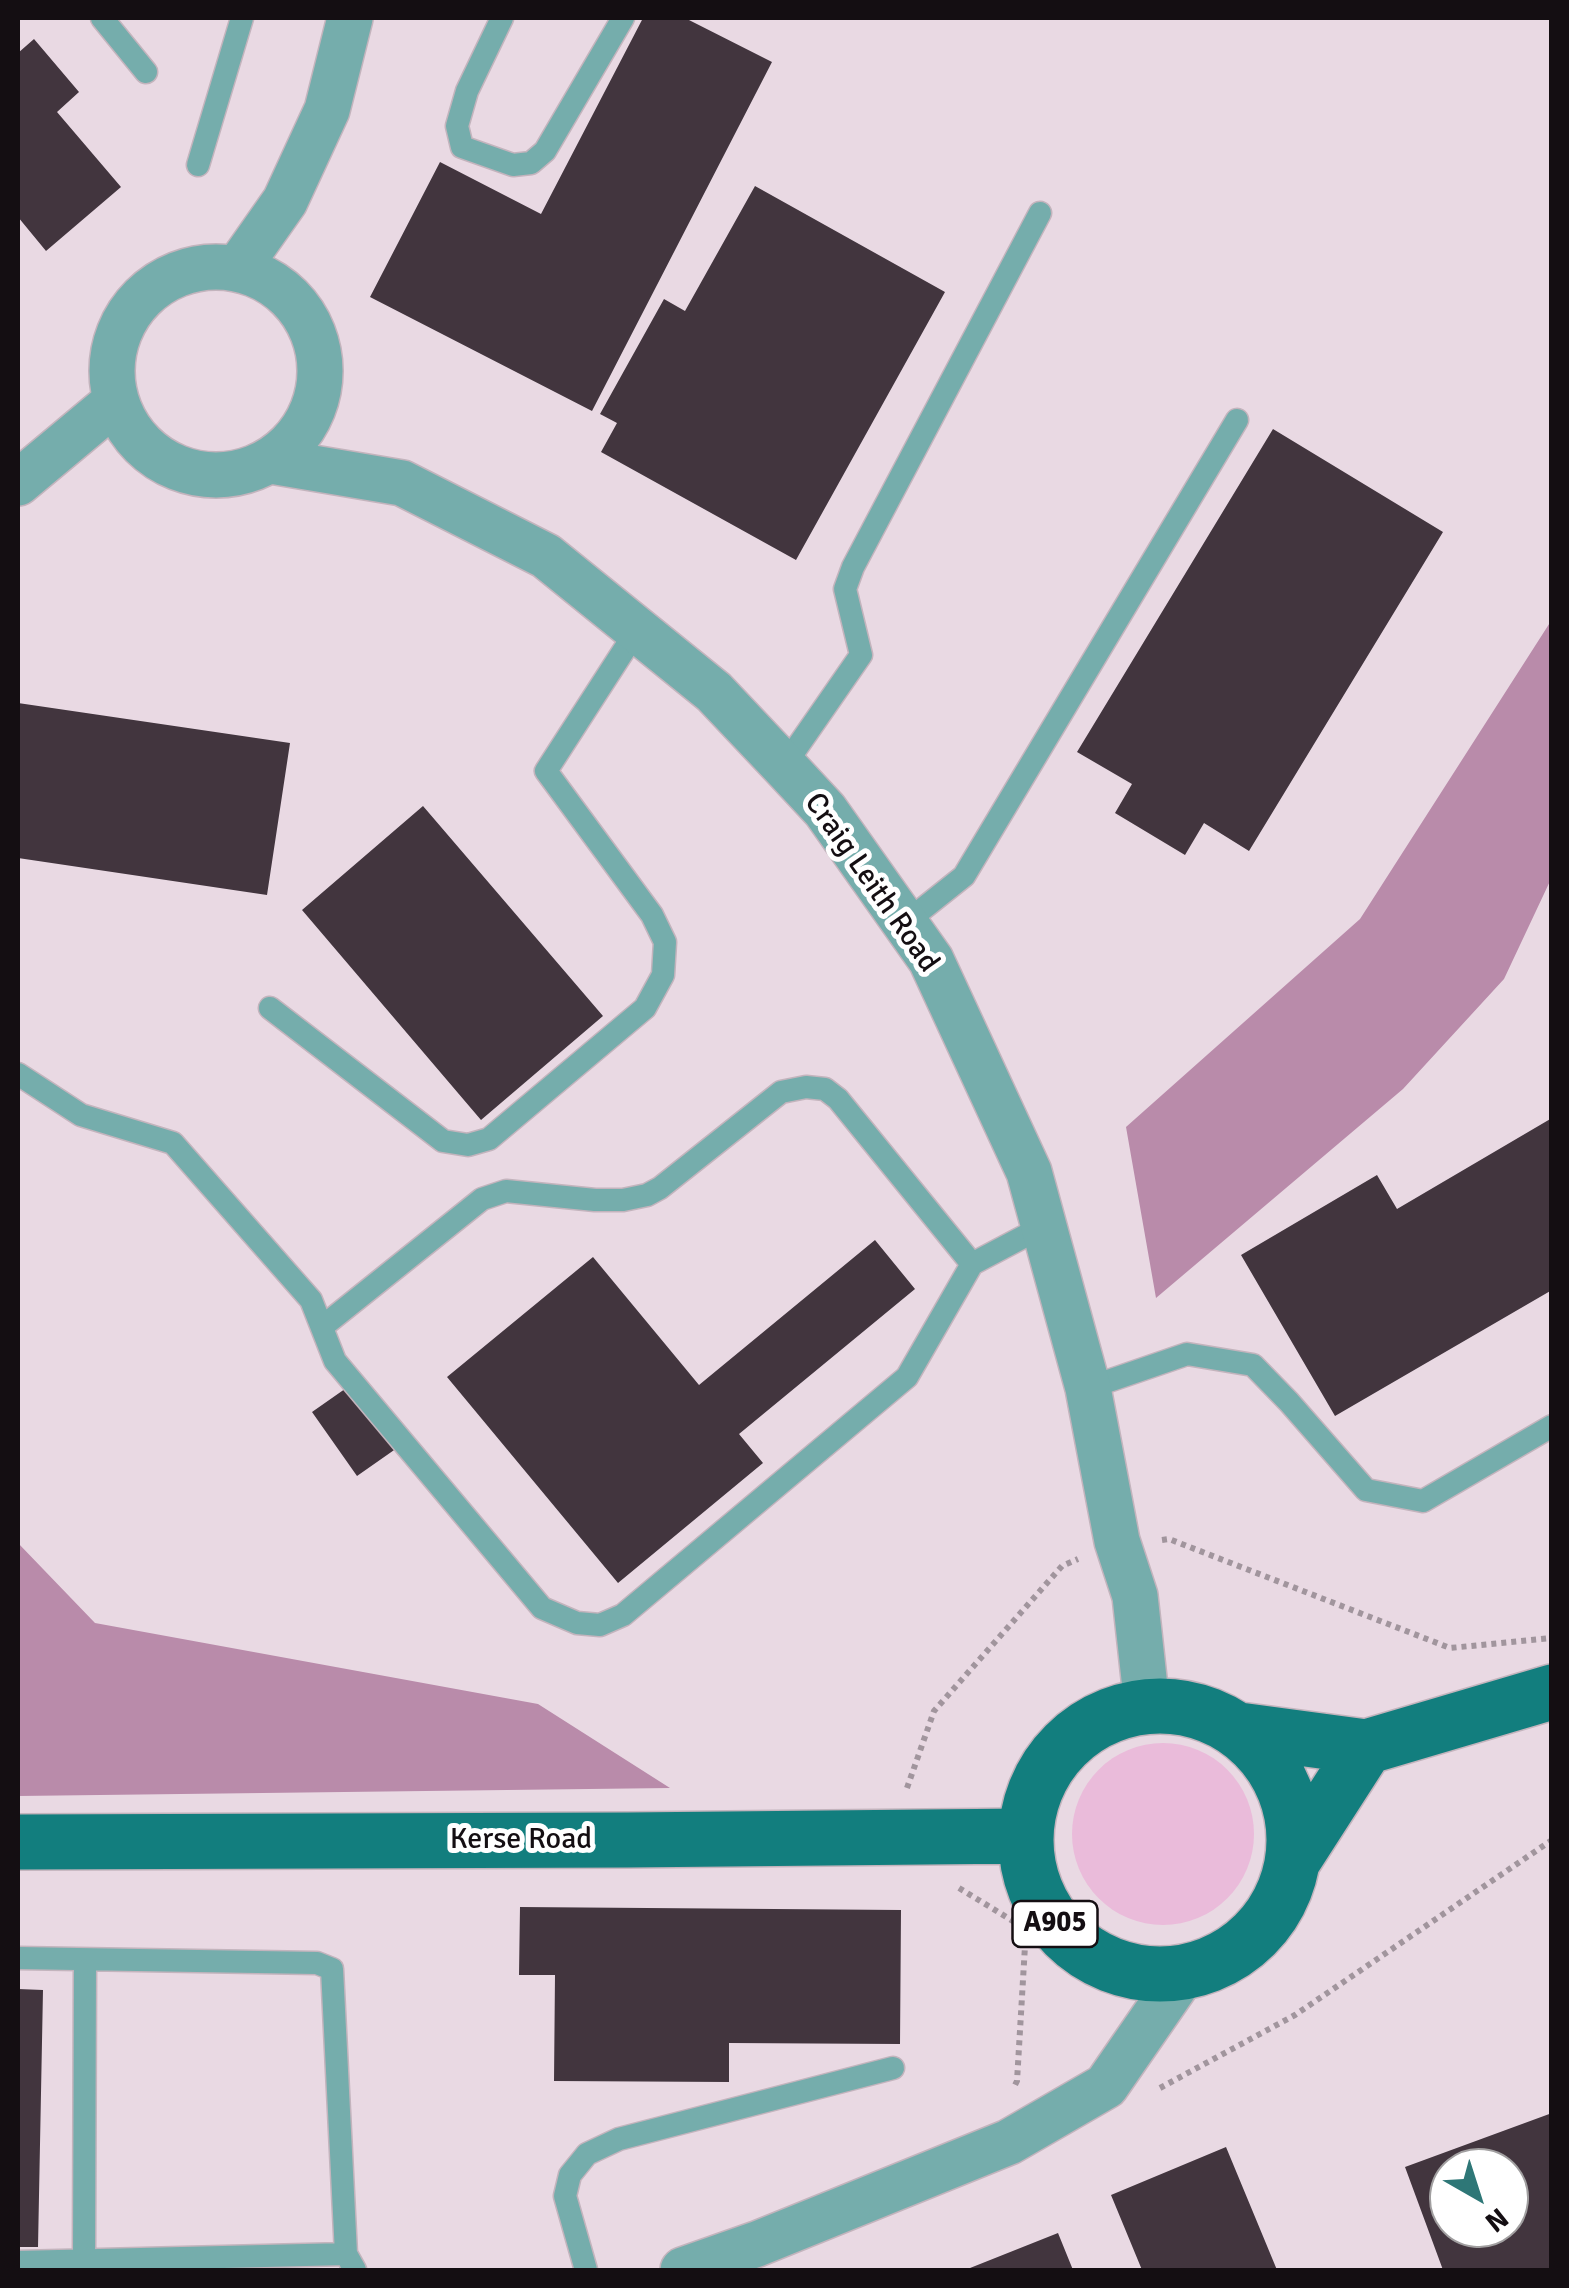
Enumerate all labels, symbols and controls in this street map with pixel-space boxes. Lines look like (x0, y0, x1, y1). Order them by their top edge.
street label: Craig Leith Road (796, 787, 946, 979)
street label: Kerse Road (450, 1822, 592, 1858)
road number: A905 (1012, 1901, 1098, 1947)
north arrow (1429, 2148, 1529, 2248)
text: N (1478, 2200, 1515, 2239)

